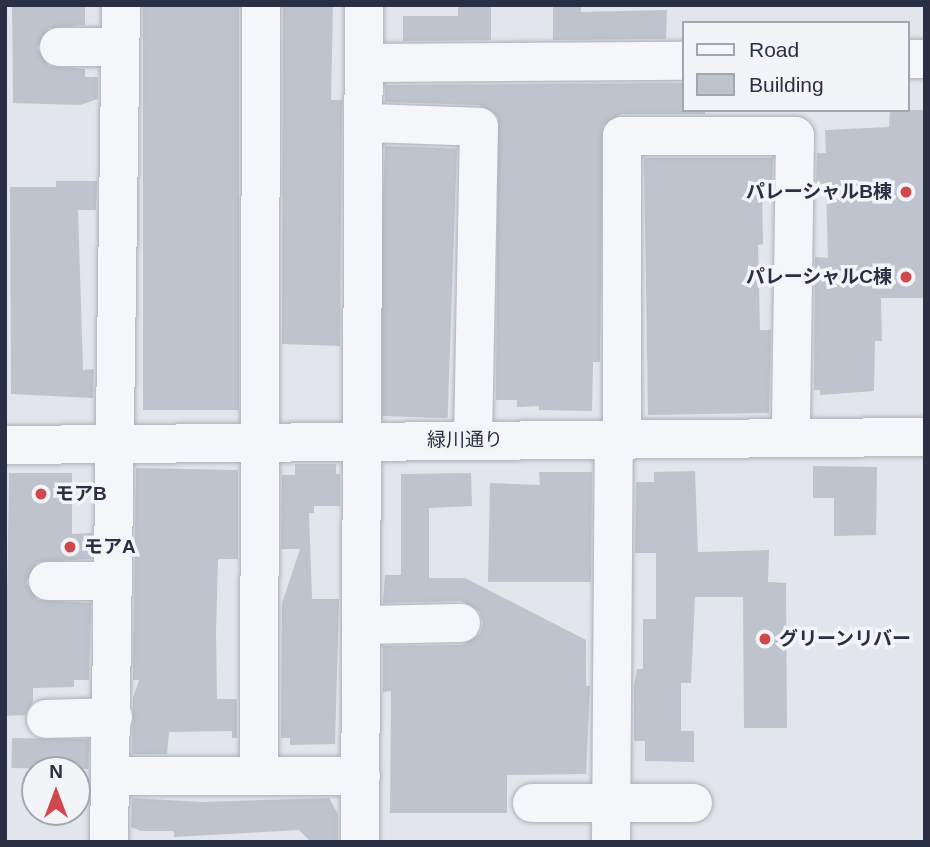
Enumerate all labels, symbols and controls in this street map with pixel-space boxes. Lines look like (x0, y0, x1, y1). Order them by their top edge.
legend (682, 21, 909, 112)
text: Road (749, 38, 799, 61)
text: Building (749, 73, 824, 96)
place label: パレーシャルB棟 (745, 181, 892, 203)
marker: パレーシャルB棟 (898, 184, 914, 200)
place label: パレーシャルC棟 (745, 266, 892, 288)
marker: パレーシャルC棟 (898, 269, 914, 285)
street label: 緑川通り (427, 429, 503, 451)
place label: モアB (55, 483, 107, 505)
marker: モアB (33, 486, 49, 502)
place label: モアA (84, 536, 136, 558)
marker: モアA (62, 539, 78, 555)
place label: グリーンリバー (779, 628, 912, 650)
marker: グリーンリバー (757, 631, 773, 647)
north arrow (21, 756, 91, 826)
text: N (49, 761, 63, 782)

